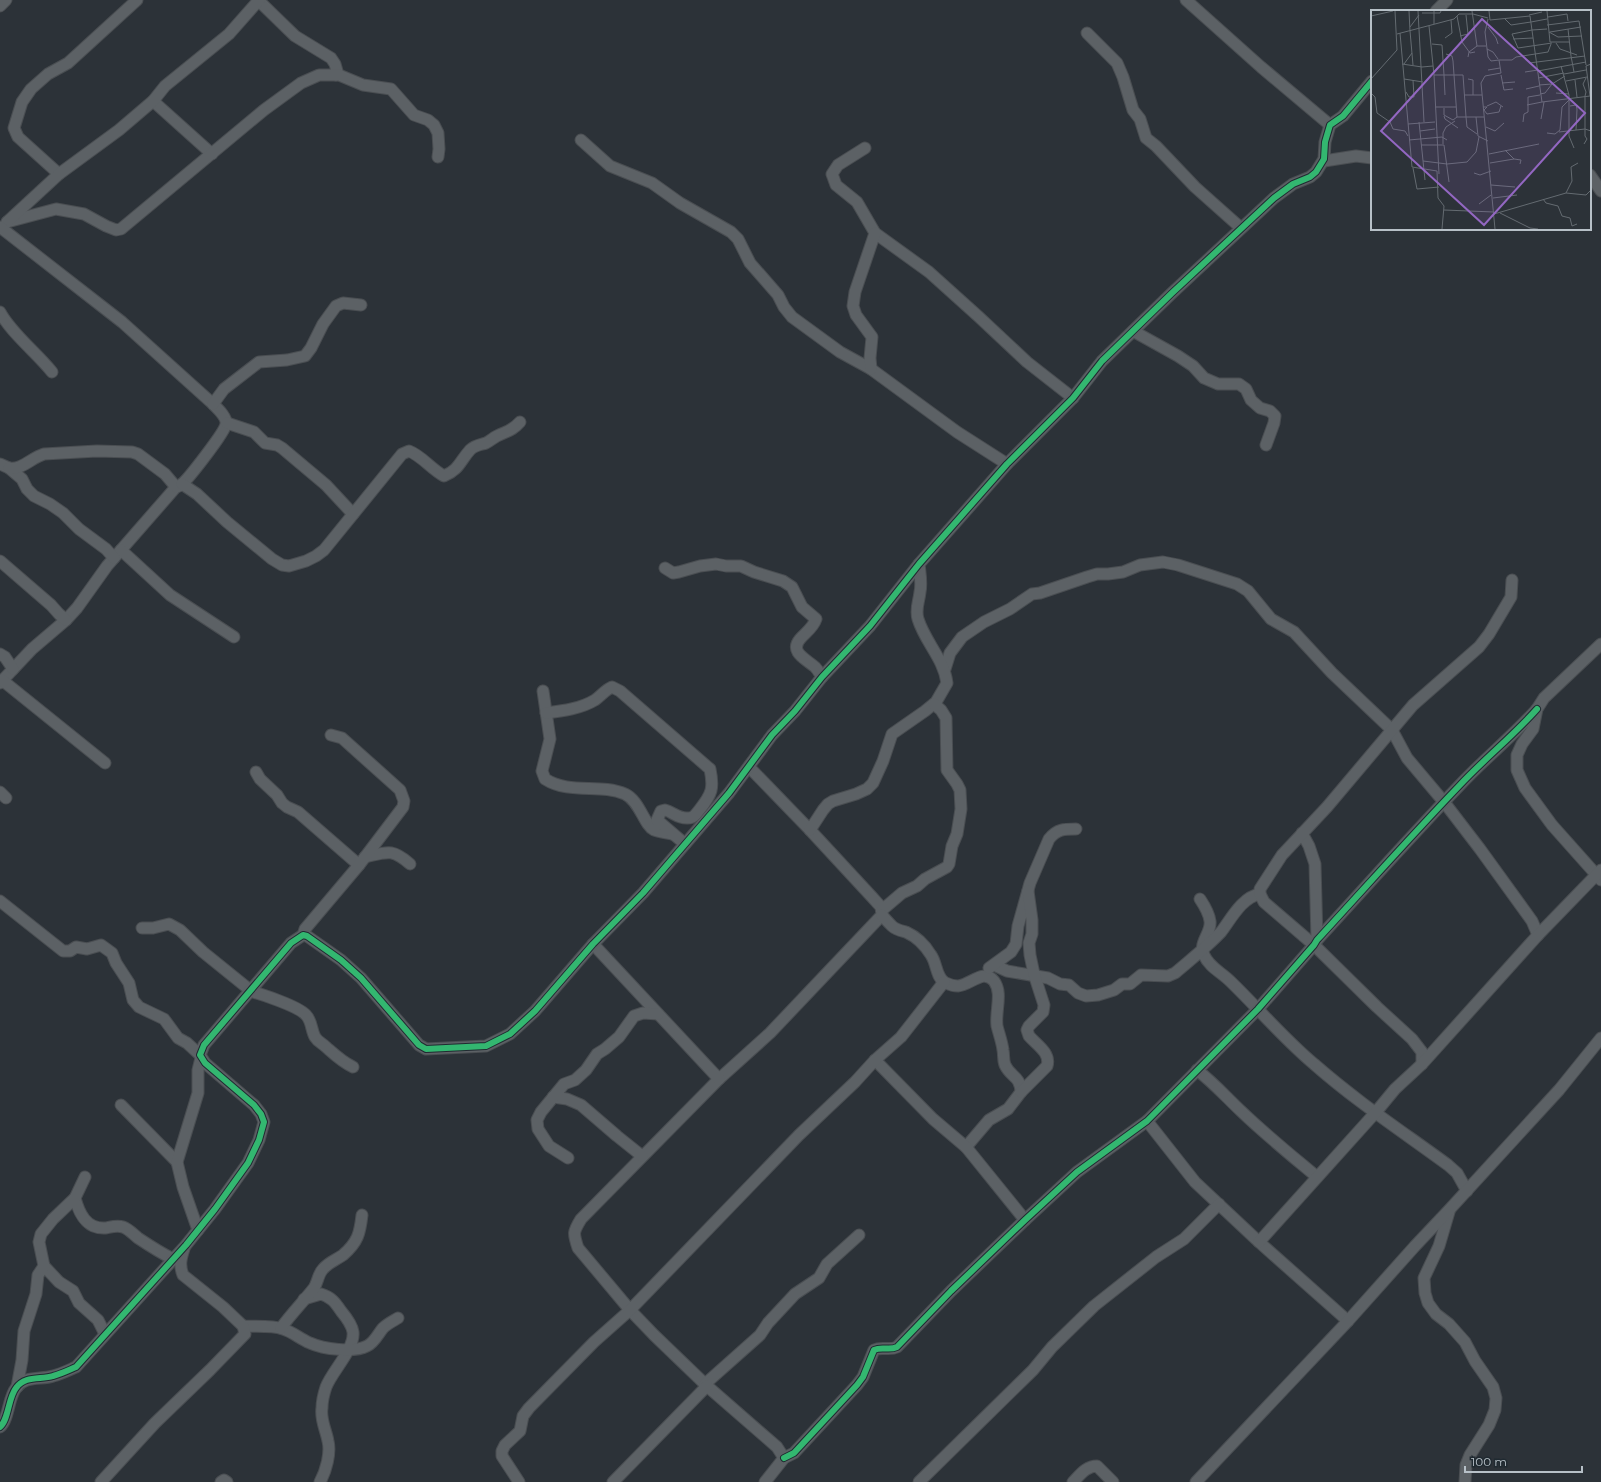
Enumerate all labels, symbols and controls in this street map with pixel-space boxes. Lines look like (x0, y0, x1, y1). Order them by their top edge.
inset map (1371, 10, 1591, 230)
scale bar (1465, 1448, 1582, 1474)
text: 100 m (1471, 1454, 1507, 1469)

